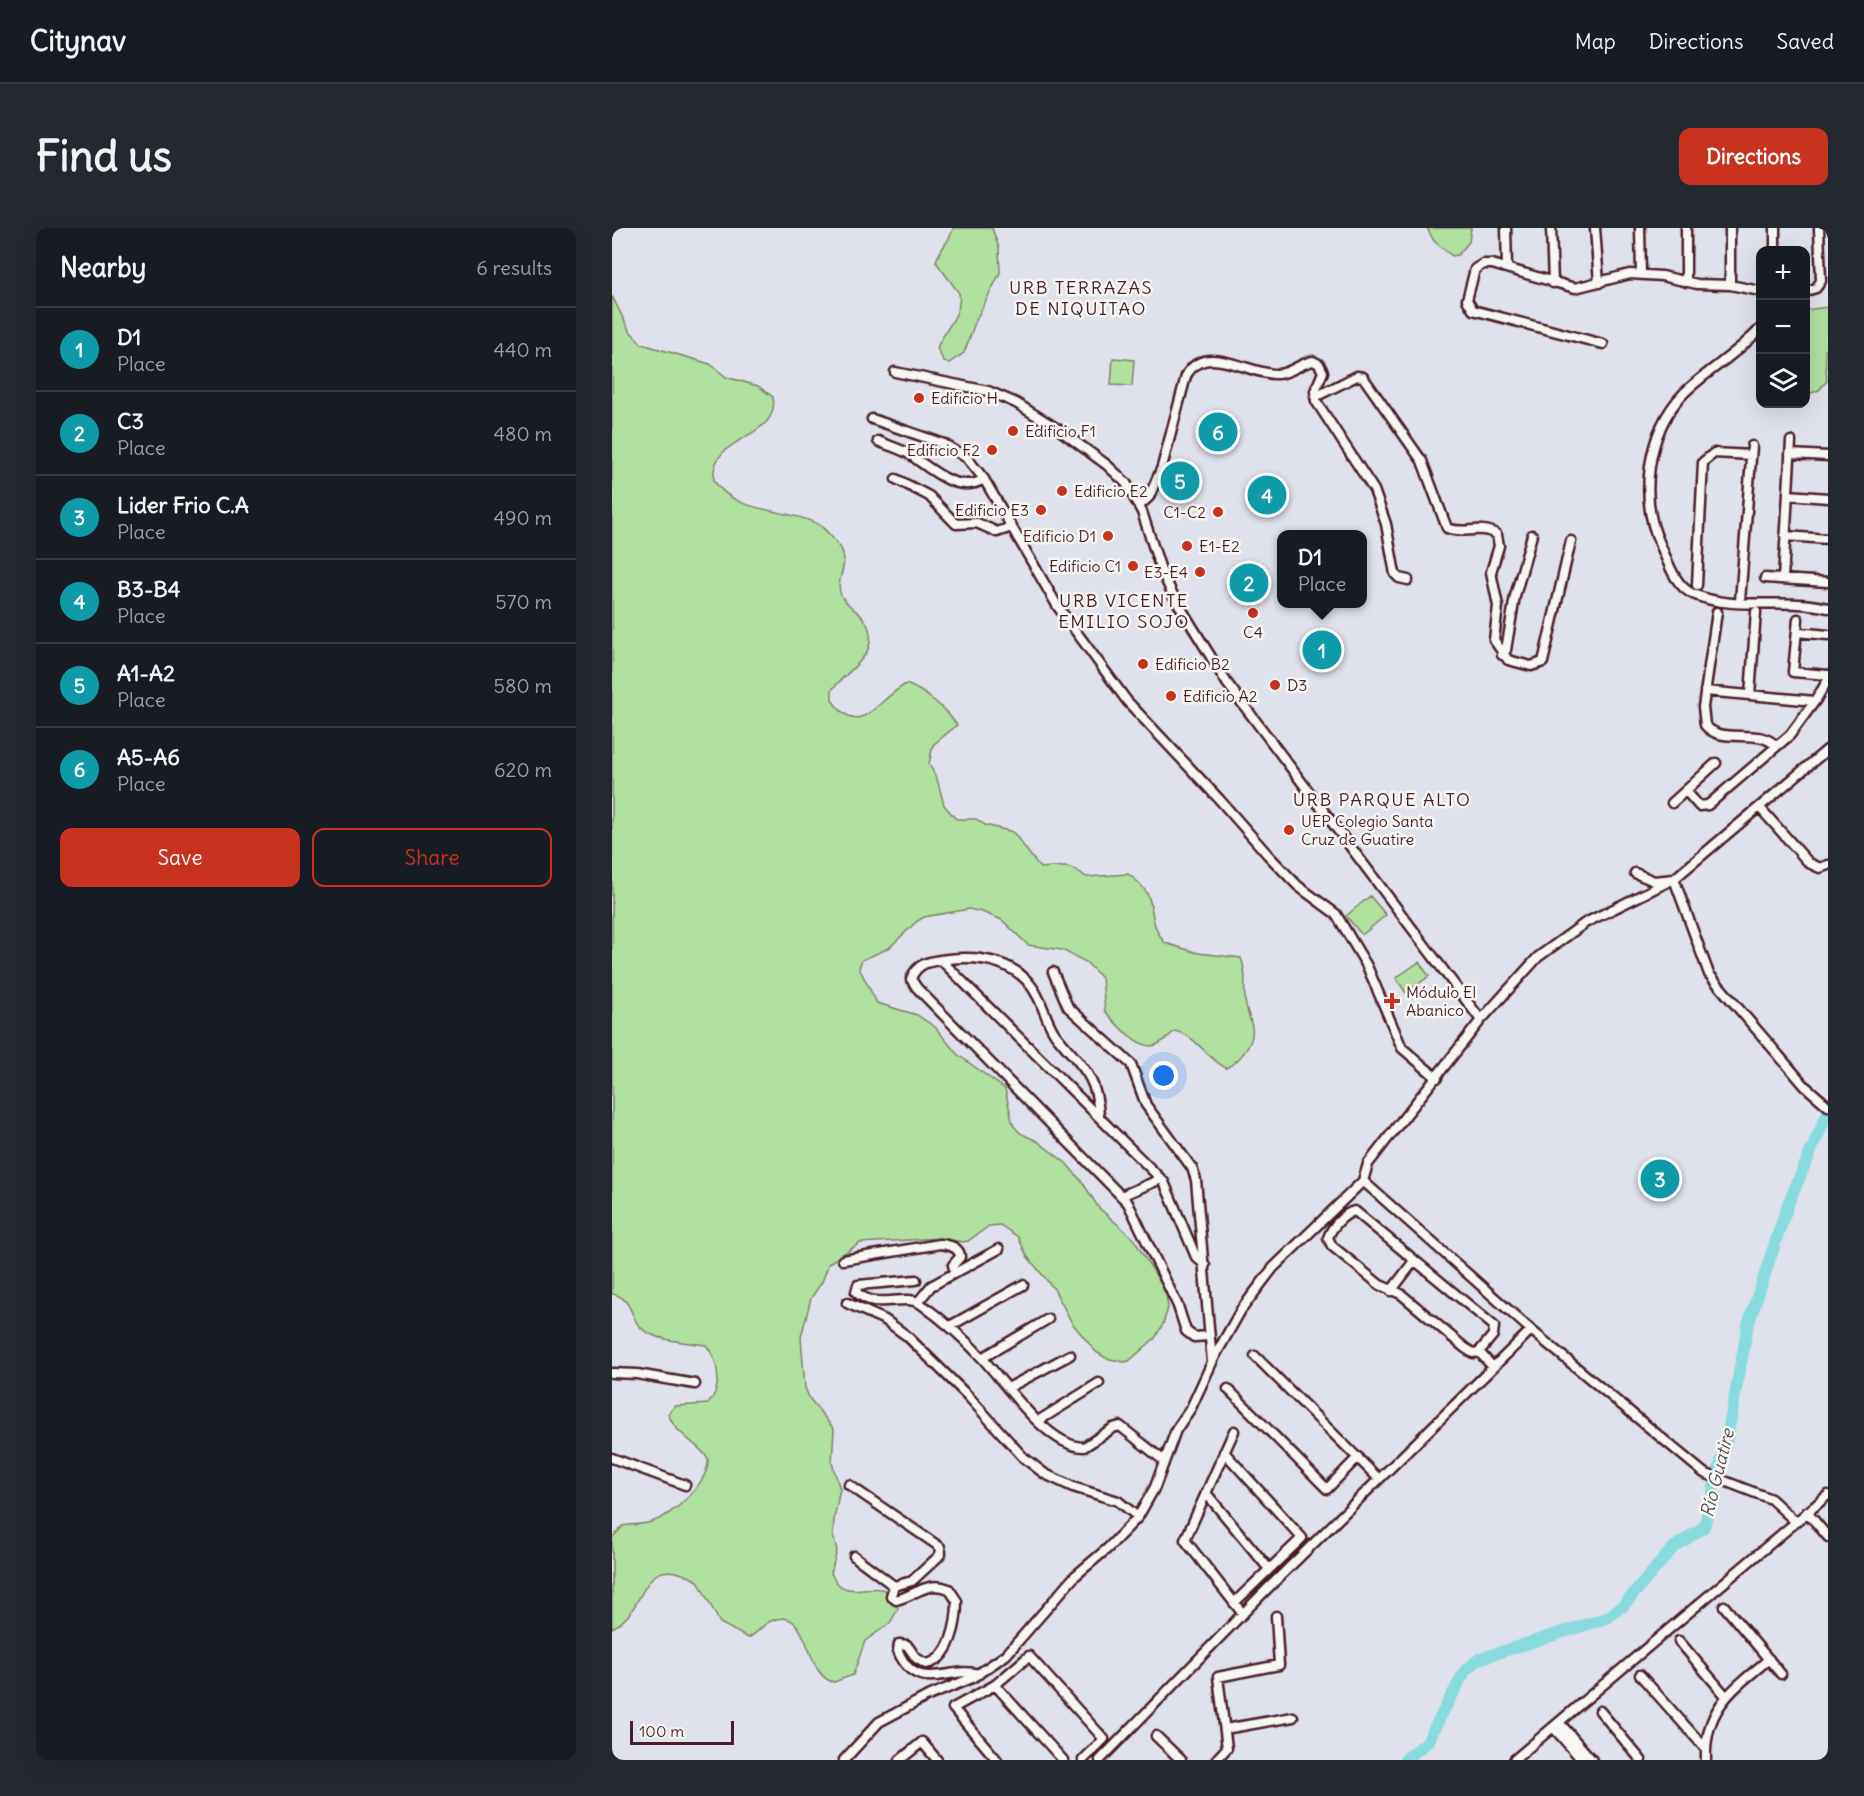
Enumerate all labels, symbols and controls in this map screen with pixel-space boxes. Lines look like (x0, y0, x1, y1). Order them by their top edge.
text: Citynav (30, 23, 126, 59)
text: Map (1575, 28, 1616, 55)
text: Directions (1649, 28, 1743, 55)
text: Saved (1776, 28, 1834, 55)
button: Directions (1679, 128, 1828, 185)
text: Find us (36, 130, 172, 182)
map controls (1756, 246, 1810, 408)
button: + (1756, 246, 1810, 300)
text: Nearby (60, 251, 146, 284)
text: 6 results (476, 255, 552, 280)
district label: URB TERRAZAS DE NIQUITAO (1009, 276, 1153, 320)
button: − (1756, 300, 1810, 354)
text: D1 (117, 323, 141, 351)
text: 1 (76, 337, 83, 362)
text: 440 m (493, 337, 552, 362)
text: Place (117, 351, 165, 376)
button: layers (1756, 354, 1810, 408)
place label: Edificio H (931, 388, 998, 408)
marker: Edificio H (912, 391, 926, 405)
text: C3 (117, 407, 144, 435)
pin: 6 (1198, 410, 1238, 454)
text: 2 (74, 421, 85, 446)
text: 480 m (493, 421, 552, 446)
place label: Edificio F1 (1025, 421, 1096, 441)
marker: Edificio F1 (1006, 424, 1020, 438)
text: Place (117, 435, 165, 460)
place label: Edificio F2 (907, 440, 980, 460)
marker: Edificio F2 (985, 443, 999, 457)
pin: 5 (1160, 458, 1200, 504)
pin: 4 (1248, 472, 1286, 518)
place label: Edificio E2 (1074, 481, 1148, 501)
marker: Edificio E2 (1055, 484, 1069, 498)
text: Lider Frio C.A (117, 491, 249, 519)
place label: Edificio E3 (955, 500, 1029, 520)
place label: C1-C2 (1163, 502, 1206, 522)
marker: Edificio E3 (1034, 503, 1048, 517)
text: 3 (74, 505, 85, 530)
text: 490 m (493, 505, 552, 530)
marker: C1-C2 (1211, 505, 1225, 519)
text: Place (117, 519, 165, 544)
place label: Edificio D1 (1023, 526, 1096, 546)
marker: Edificio D1 (1101, 529, 1115, 543)
popup (1277, 530, 1367, 608)
place label: E1-E2 (1199, 536, 1240, 556)
marker: E1-E2 (1180, 539, 1194, 553)
text: D1 (1298, 543, 1322, 571)
place label: Edificio C1 (1049, 556, 1121, 576)
marker: Edificio C1 (1126, 559, 1140, 573)
pin: 2 (1230, 560, 1268, 606)
place label: E3-E4 (1144, 562, 1188, 582)
marker: E3-E4 (1193, 565, 1207, 579)
text: Place (1298, 571, 1346, 596)
text: B3-B4 (117, 575, 180, 603)
text: 4 (74, 589, 85, 614)
text: 570 m (495, 589, 552, 614)
district label: URB VICENTE EMILIO SOJO (1058, 589, 1190, 633)
text: Place (117, 603, 165, 628)
marker: C4 (1246, 606, 1260, 620)
place label: C4 (1243, 622, 1263, 642)
pin: 1 (1302, 628, 1342, 672)
place label: Edificio B2 (1155, 654, 1230, 674)
marker: Edificio B2 (1136, 657, 1150, 671)
text: A1-A2 (117, 659, 175, 687)
text: 5 (74, 673, 85, 698)
text: 580 m (494, 673, 552, 698)
place label: D3 (1287, 675, 1307, 695)
marker: D3 (1268, 678, 1282, 692)
place label: Edificio A2 (1183, 686, 1258, 706)
text: Place (117, 687, 165, 712)
marker: Edificio A2 (1164, 689, 1178, 703)
text: A5-A6 (117, 743, 180, 771)
text: 6 (74, 757, 85, 782)
text: 620 m (494, 757, 552, 782)
text: Place (117, 771, 165, 796)
district label: URB PARQUE ALTO (1293, 788, 1471, 811)
place label: UEP Colegio Santa Cruz de Guatire (1301, 811, 1433, 849)
marker: UEP Colegio Santa Cruz de Guatire (1282, 823, 1296, 837)
button: Save (60, 828, 300, 887)
button: Share (312, 828, 552, 887)
place label: Módulo El Abanico (1406, 982, 1476, 1020)
marker: Módulo El Abanico (1383, 992, 1401, 1010)
your location (1149, 1061, 1178, 1090)
pin: 3 (1640, 1156, 1680, 1202)
water label: Río Guatire (1695, 1425, 1739, 1520)
scale bar (630, 1718, 734, 1746)
text: 100 m (639, 1721, 684, 1741)

